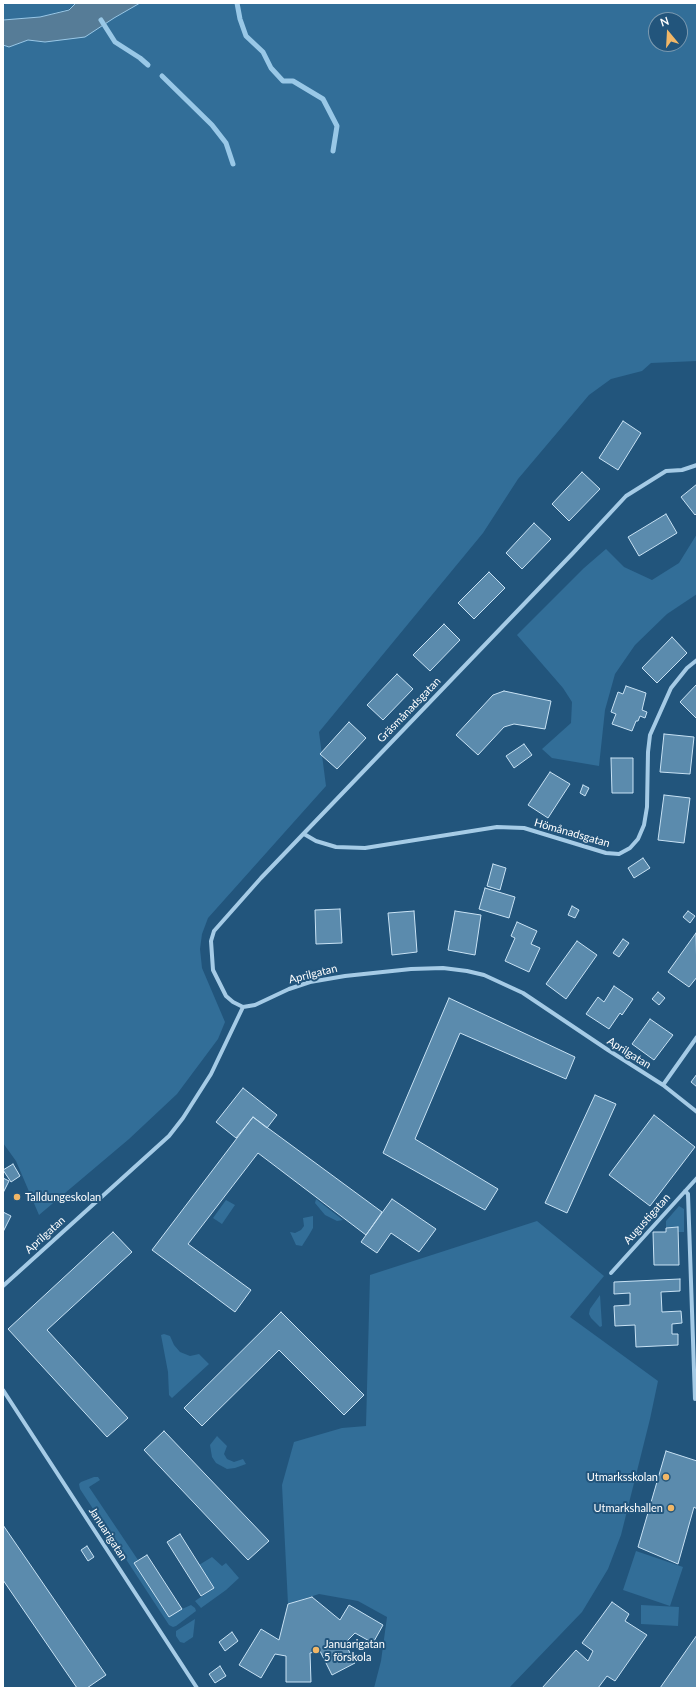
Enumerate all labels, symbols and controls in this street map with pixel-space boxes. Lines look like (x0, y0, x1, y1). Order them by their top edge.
north arrow (648, 12, 688, 52)
text: N (658, 14, 670, 29)
street label: Gräsmånadsgatan (374, 675, 444, 745)
street label: Hömånadsgatan (533, 816, 611, 850)
street label: Aprilgatan (287, 962, 339, 986)
street label: Aprilgatan (605, 1034, 653, 1072)
place label: Talldungeskolan (25, 1190, 101, 1204)
street label: Augustigatan (621, 1191, 673, 1247)
marker: Talldungeskolan (12, 1192, 22, 1202)
street label: Aprilgatan (22, 1214, 68, 1256)
place label: Utmarksskolan (587, 1470, 658, 1484)
marker: Utmarksskolan (661, 1472, 671, 1482)
place label: Utmarkshallen (593, 1501, 663, 1515)
marker: Utmarkshallen (666, 1503, 676, 1513)
street label: Januarigatan (86, 1505, 130, 1563)
place label: Januarigatan 5 förskola (324, 1637, 385, 1663)
marker: Januarigatan 5 förskola (311, 1645, 321, 1655)

